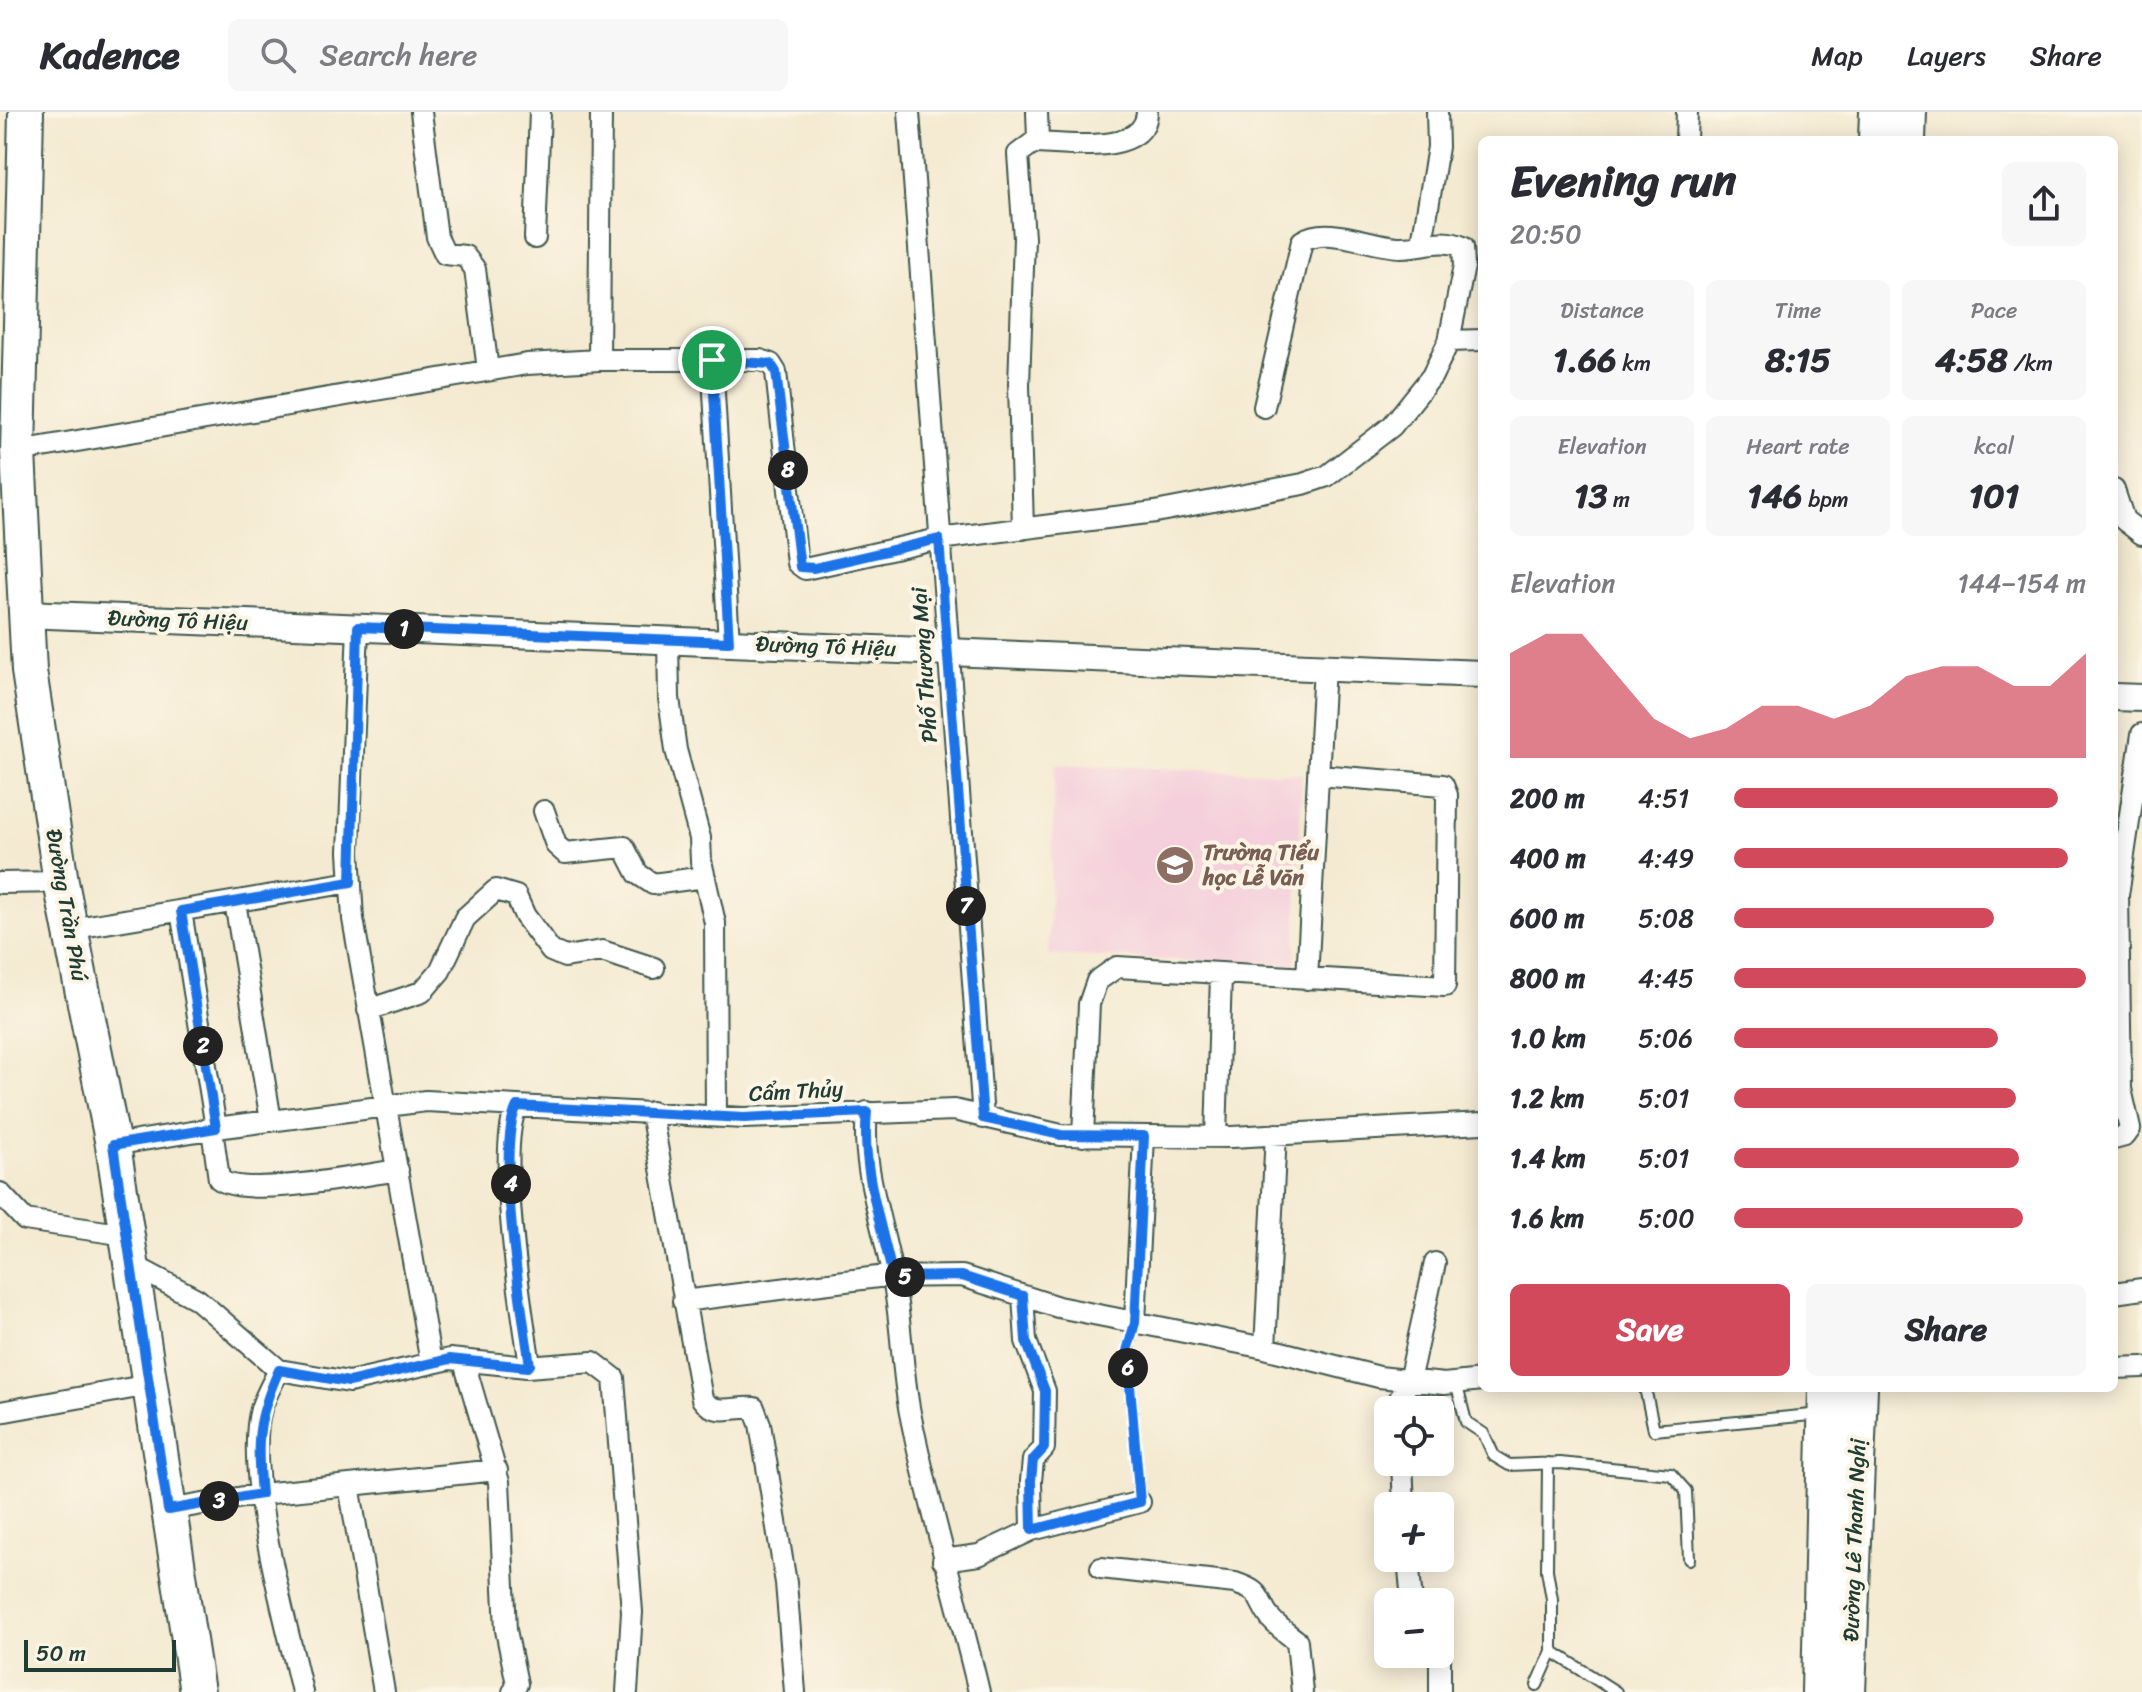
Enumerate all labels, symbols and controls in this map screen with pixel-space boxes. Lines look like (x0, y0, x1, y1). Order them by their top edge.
search box (228, 19, 788, 91)
text: Kadence (40, 22, 180, 89)
text: Search here (320, 28, 478, 82)
text: Map (1811, 31, 1863, 80)
text: Layers (1907, 31, 1986, 80)
text: Share (2030, 31, 2102, 80)
icon: search (256, 33, 300, 77)
text: Evening run (1510, 142, 1736, 220)
button: share (2002, 162, 2086, 246)
text: 20:50 (1510, 211, 1582, 257)
text: Distance (1560, 291, 1644, 330)
text: Time (1775, 291, 1821, 330)
text: Pace (1971, 291, 2017, 330)
pin (678, 326, 746, 394)
text: 1.66 (1553, 330, 1617, 390)
text: 8:15 (1765, 330, 1831, 390)
text: 4:58 (1935, 330, 2008, 390)
icon: arrive (690, 338, 734, 382)
text: km (1617, 344, 1651, 383)
text: /km (2008, 344, 2053, 383)
text: Elevation (1557, 427, 1647, 466)
text: Heart rate (1746, 427, 1850, 466)
text: kcal (1974, 427, 2014, 466)
pin: 8 (768, 450, 808, 490)
text: 8 (781, 450, 795, 489)
text: 13 (1574, 466, 1607, 526)
text: 146 (1747, 466, 1802, 526)
text: 101 (1969, 466, 2019, 526)
text: m (1607, 480, 1630, 519)
text: bpm (1802, 480, 1849, 519)
text: Elevation (1510, 560, 1615, 606)
text: 144–154 m (1958, 560, 2086, 606)
street label: Phố Thương Mại (899, 585, 949, 744)
street label: Đường Tô Hiệu (107, 598, 249, 642)
pin: 1 (384, 609, 424, 649)
text: 1 (399, 609, 409, 648)
street label: Đường Tô Hiệu (755, 624, 897, 668)
text: 200 m (1510, 775, 1585, 821)
text: 4:51 (1638, 775, 1689, 821)
street label: Đường Trần Phú (34, 826, 100, 984)
place label: Trường Tiểu học Lễ Văn (1202, 833, 1319, 897)
text: 400 m (1510, 835, 1586, 881)
text: 4:49 (1638, 835, 1694, 881)
school or university icon: Trường Tiểu học Lễ Văn (1154, 844, 1196, 886)
pin: 7 (946, 886, 986, 926)
text: 7 (960, 886, 972, 925)
text: 600 m (1510, 895, 1584, 941)
text: 5:08 (1638, 895, 1694, 941)
text: 800 m (1510, 955, 1585, 1001)
text: 4:45 (1638, 955, 1694, 1001)
text: 1.0 km (1510, 1015, 1586, 1061)
text: 5:06 (1638, 1015, 1693, 1061)
pin: 2 (183, 1026, 223, 1066)
text: 2 (197, 1026, 209, 1065)
street label: Cẩm Thủy (748, 1069, 845, 1113)
text: 1.2 km (1510, 1075, 1585, 1121)
text: 5:01 (1638, 1075, 1689, 1121)
text: 1.4 km (1510, 1135, 1586, 1181)
text: 5:01 (1638, 1135, 1689, 1181)
pin: 4 (491, 1164, 531, 1204)
text: 4 (504, 1164, 518, 1203)
text: 1.6 km (1510, 1195, 1584, 1241)
text: 5:00 (1638, 1195, 1695, 1241)
pin: 5 (885, 1257, 925, 1297)
text: 5 (898, 1257, 912, 1296)
button: Save (1510, 1284, 1790, 1376)
button: Share (1806, 1284, 2086, 1376)
pin: 6 (1108, 1348, 1148, 1388)
text: 6 (1122, 1348, 1134, 1387)
map controls (1374, 1396, 1454, 1668)
button: locate (1374, 1396, 1454, 1476)
street label: Đường Lê Thanh Nghị (1831, 1437, 1877, 1642)
pin: 3 (199, 1481, 239, 1521)
text: 3 (213, 1481, 225, 1520)
button: + (1374, 1492, 1454, 1572)
button: − (1374, 1588, 1454, 1668)
text: 50 m (36, 1634, 86, 1673)
scale bar (24, 1636, 176, 1672)

